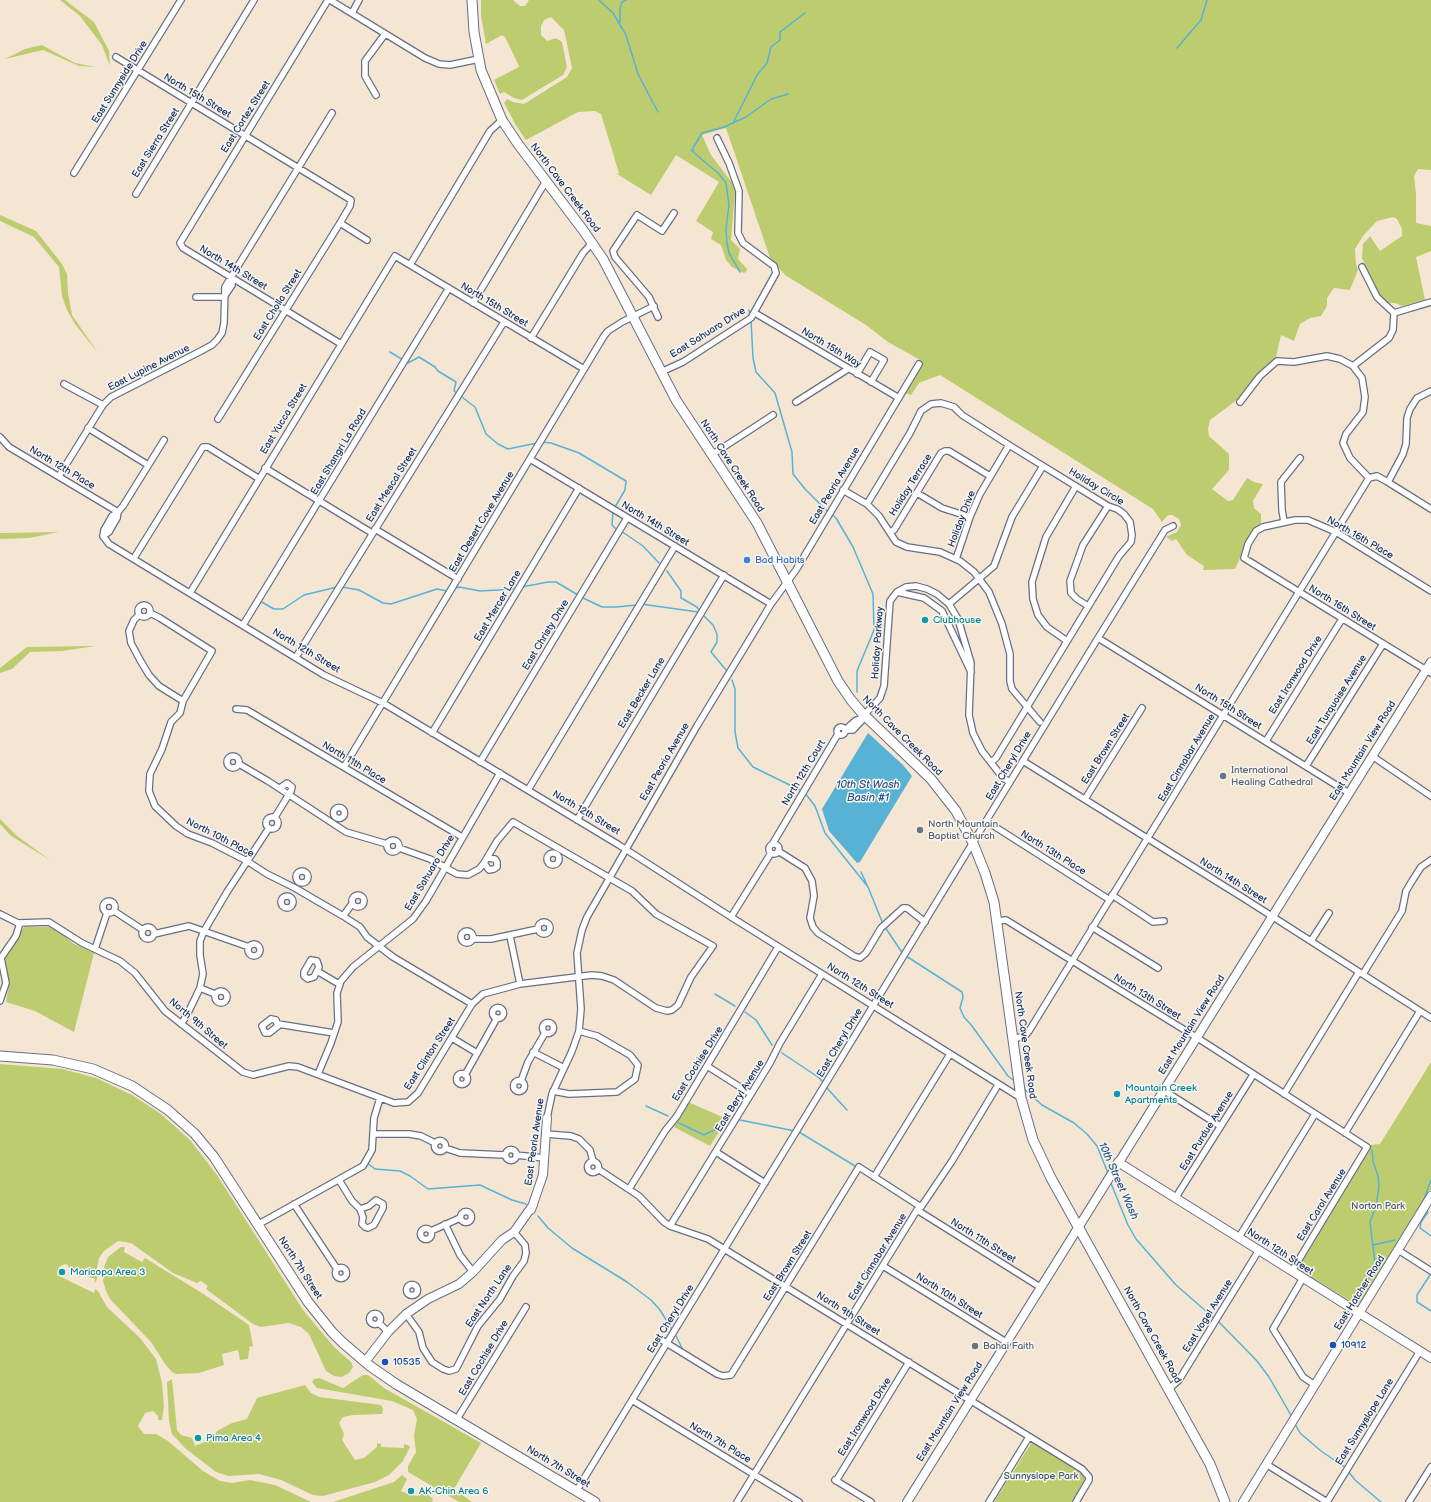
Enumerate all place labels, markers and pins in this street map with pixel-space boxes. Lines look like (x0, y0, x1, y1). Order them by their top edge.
place label: Bad Habits (755, 554, 805, 566)
marker: Bad Habits (742, 555, 752, 565)
place label: Clubhouse (933, 614, 981, 626)
marker: Clubhouse (920, 615, 930, 625)
place label: International Healing Cathedral (1231, 764, 1313, 788)
marker: International Healing Cathedral (1218, 771, 1228, 781)
place label: North Mountain Baptist Church (928, 818, 998, 842)
marker: North Mountain Baptist Church (915, 825, 925, 835)
place label: Mountain Creek Apartments (1125, 1082, 1197, 1106)
marker: Mountain Creek Apartments (1112, 1089, 1122, 1099)
place label: Maricopa Area 3 (70, 1266, 145, 1278)
marker: Maricopa Area 3 (57, 1267, 67, 1277)
place label: 10912 (1341, 1339, 1366, 1351)
place label: Bahai Faith (983, 1340, 1034, 1352)
marker: 10912 (1328, 1340, 1338, 1350)
marker: Bahai Faith (970, 1341, 980, 1351)
place label: 10535 (393, 1356, 420, 1368)
marker: 10535 (380, 1357, 390, 1367)
place label: Pima Area 4 (206, 1432, 261, 1444)
marker: Pima Area 4 (193, 1433, 203, 1443)
place label: AK-Chin Area 6 (419, 1485, 488, 1497)
marker: AK-Chin Area 6 (406, 1486, 416, 1496)

